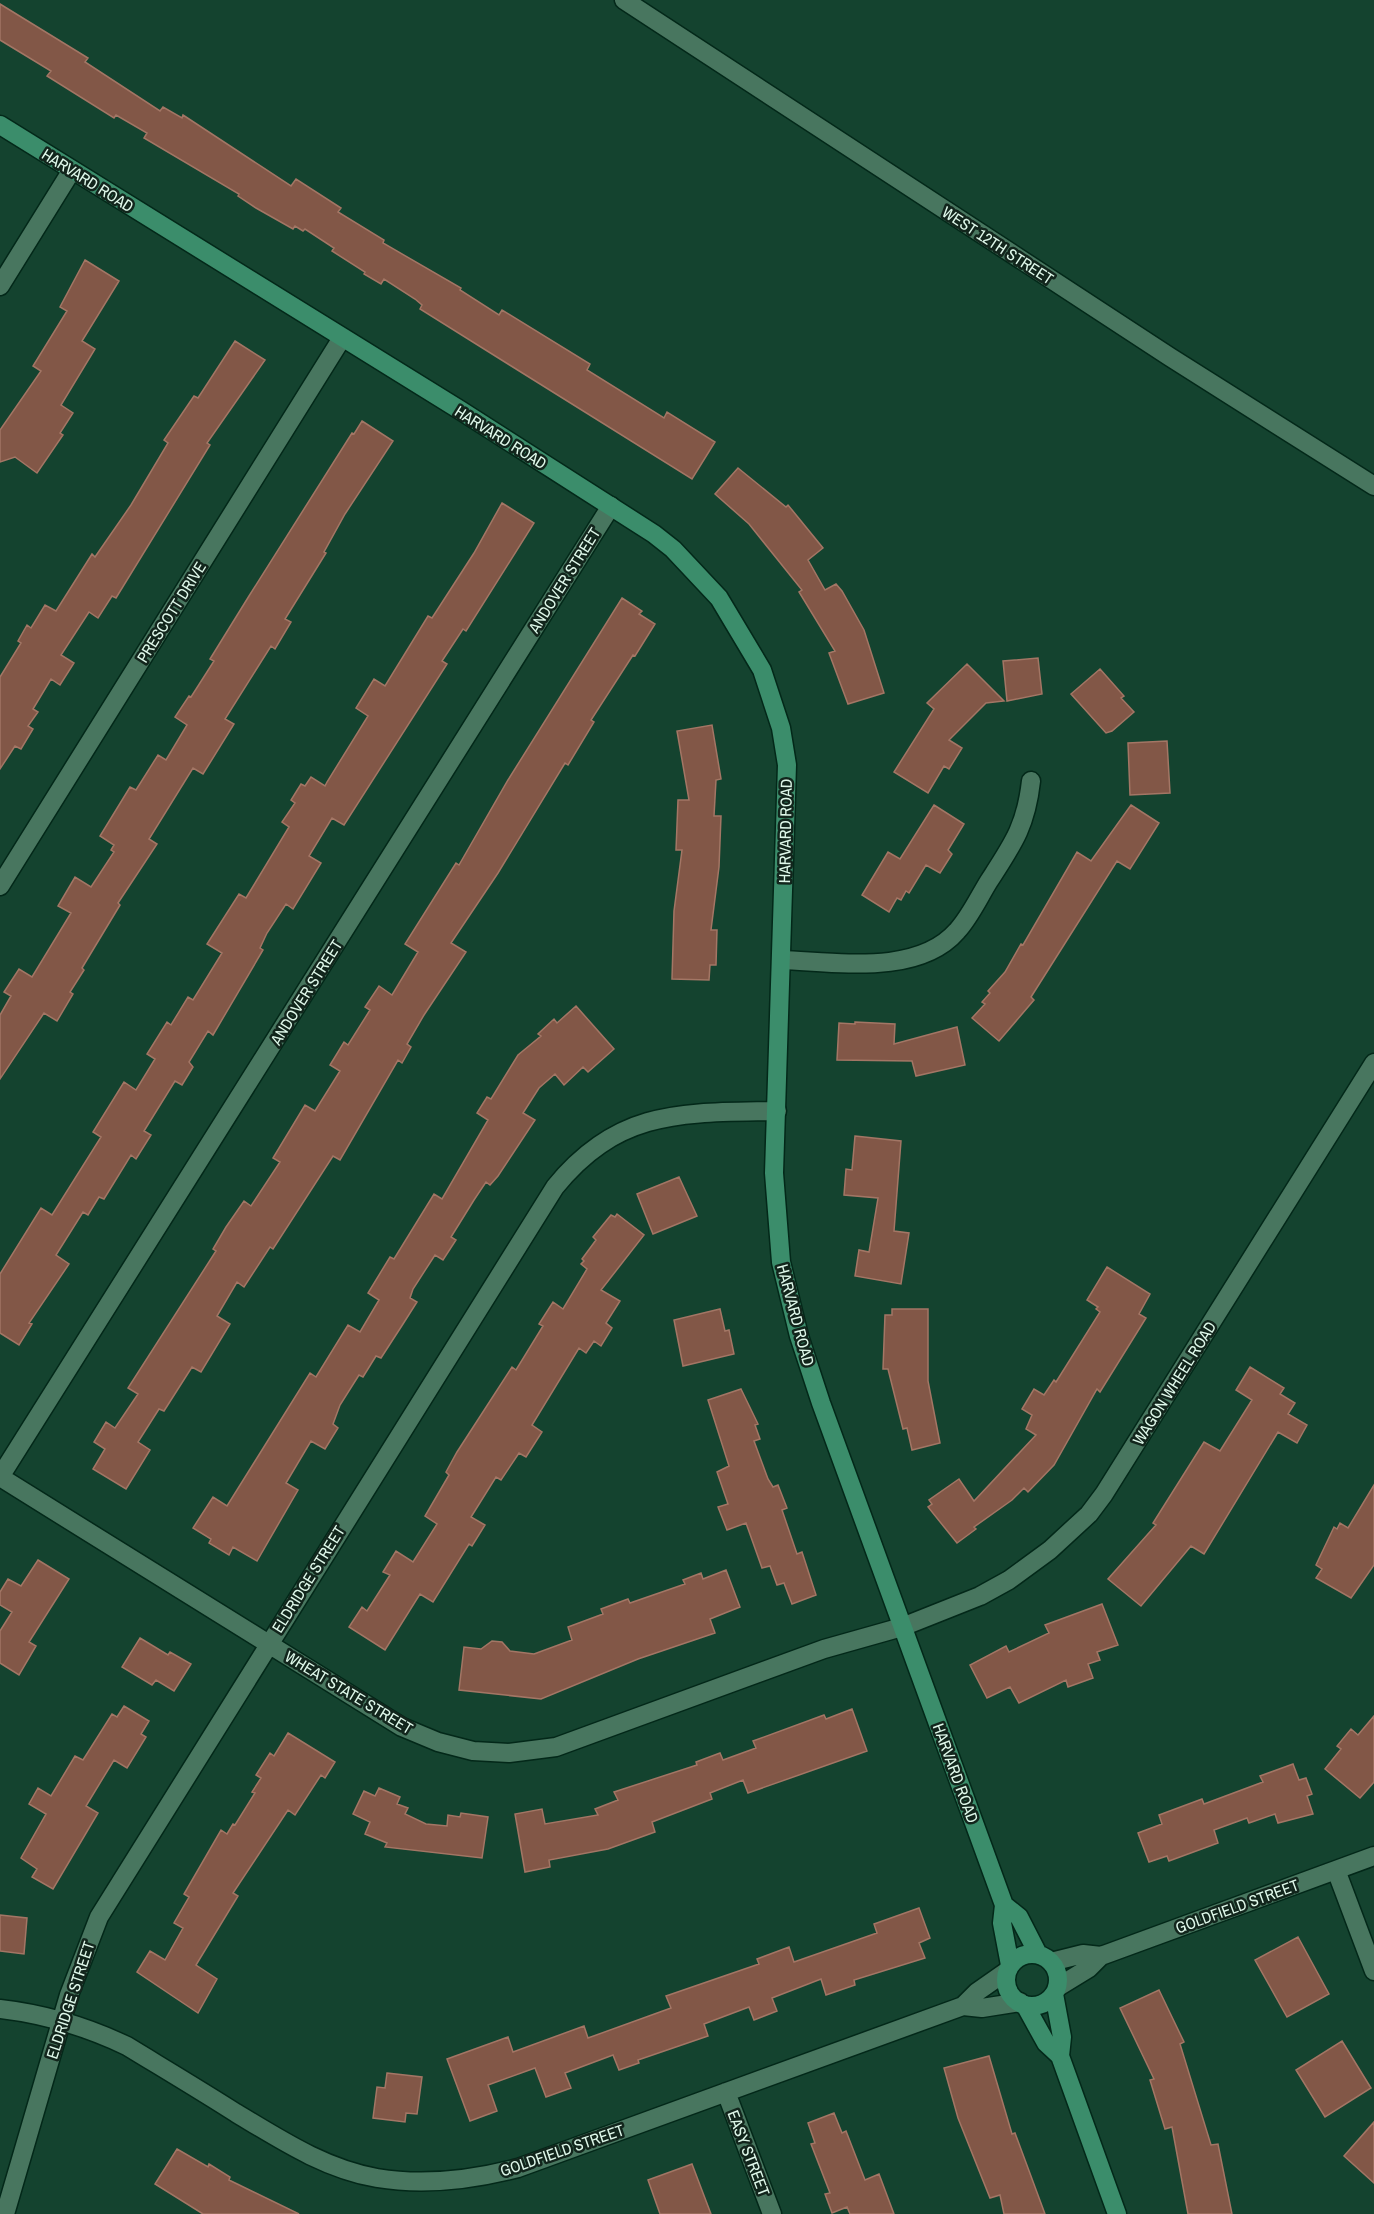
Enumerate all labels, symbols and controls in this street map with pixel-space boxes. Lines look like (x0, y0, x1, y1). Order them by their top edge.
street label: HARVARD ROAD (38, 143, 138, 217)
street label: WEST 12TH STREET (938, 201, 1058, 289)
street label: HARVARD ROAD (451, 400, 551, 474)
street label: ANDOVER STREET (522, 523, 605, 638)
street label: PRESCOTT DRIVE (131, 557, 211, 667)
street label: HARVARD ROAD (773, 779, 797, 883)
street label: ANDOVER STREET (264, 935, 347, 1050)
street label: HARVARD ROAD (772, 1262, 820, 1368)
street label: WAGON WHEEL ROAD (1127, 1317, 1221, 1449)
street label: ELDRIDGE STREET (266, 1521, 350, 1637)
street label: WHEAT STATE STREET (281, 1645, 417, 1739)
street label: HARVARD ROAD (928, 1720, 984, 1826)
street label: GOLDFIELD STREET (1172, 1873, 1302, 1939)
street label: ELDRIDGE STREET (41, 1938, 99, 2062)
street label: EASY STREET (723, 2107, 775, 2199)
street label: GOLDFIELD STREET (497, 2118, 627, 2182)

